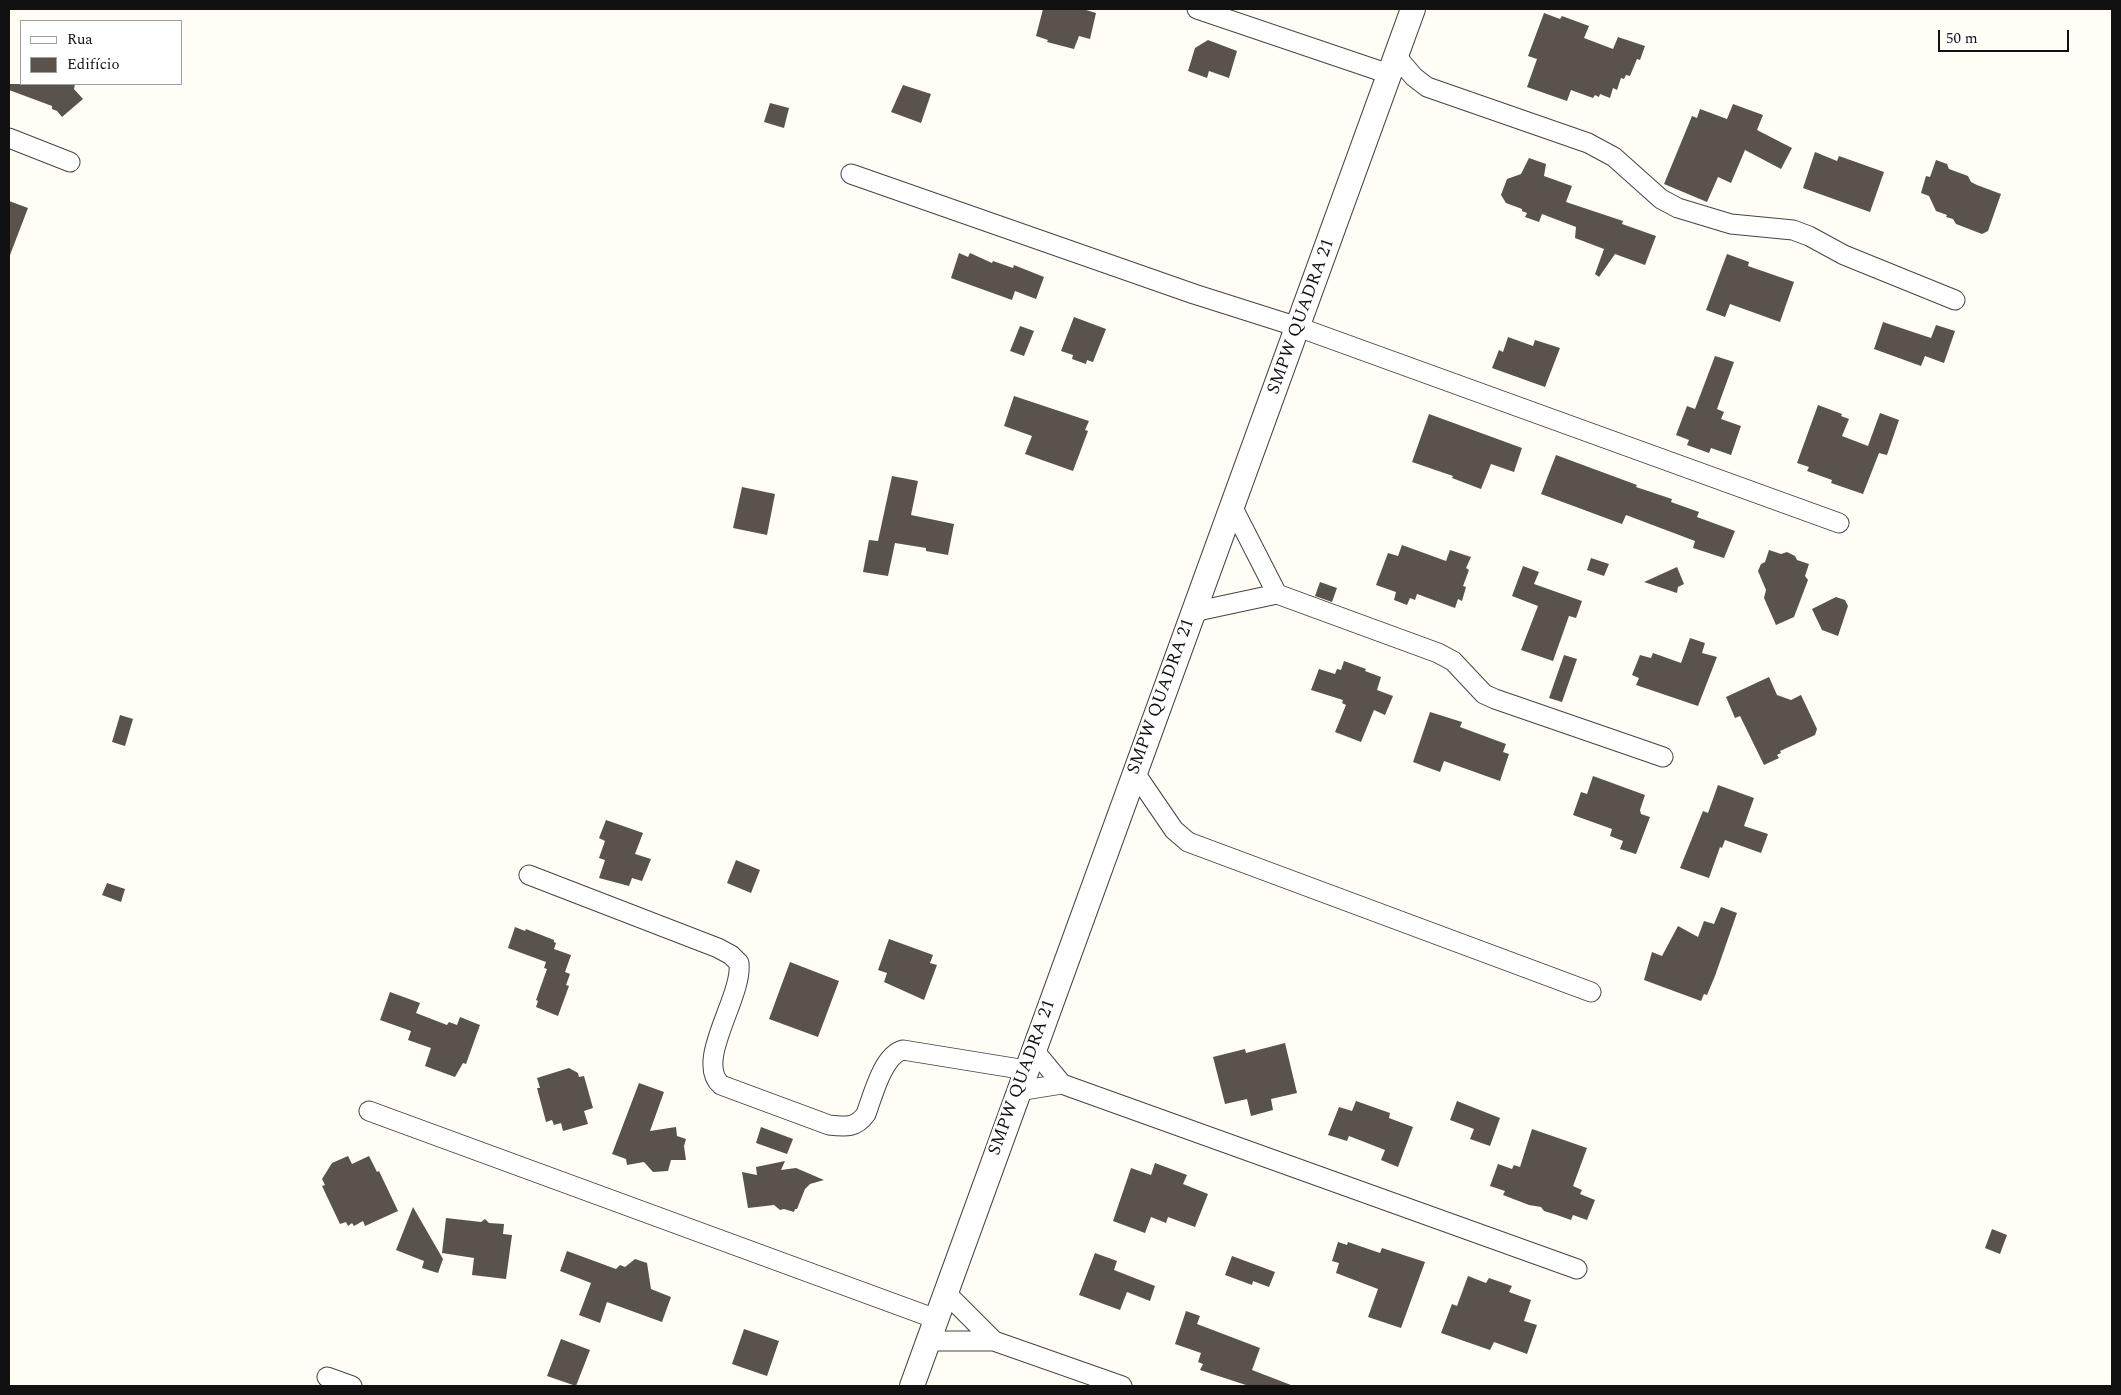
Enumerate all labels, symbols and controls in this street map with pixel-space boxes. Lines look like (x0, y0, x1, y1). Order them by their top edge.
legend (20, 20, 182, 85)
scale bar (1941, 20, 2072, 52)
text: 50 m (1946, 27, 1978, 50)
text: Rua (67, 28, 93, 51)
text: Edifício (67, 53, 120, 76)
street label: SMPW QUADRA 21 (1264, 236, 1340, 398)
street label: SMPW QUADRA 21 (1124, 616, 1200, 778)
street label: SMPW QUADRA 21 (985, 997, 1061, 1159)

